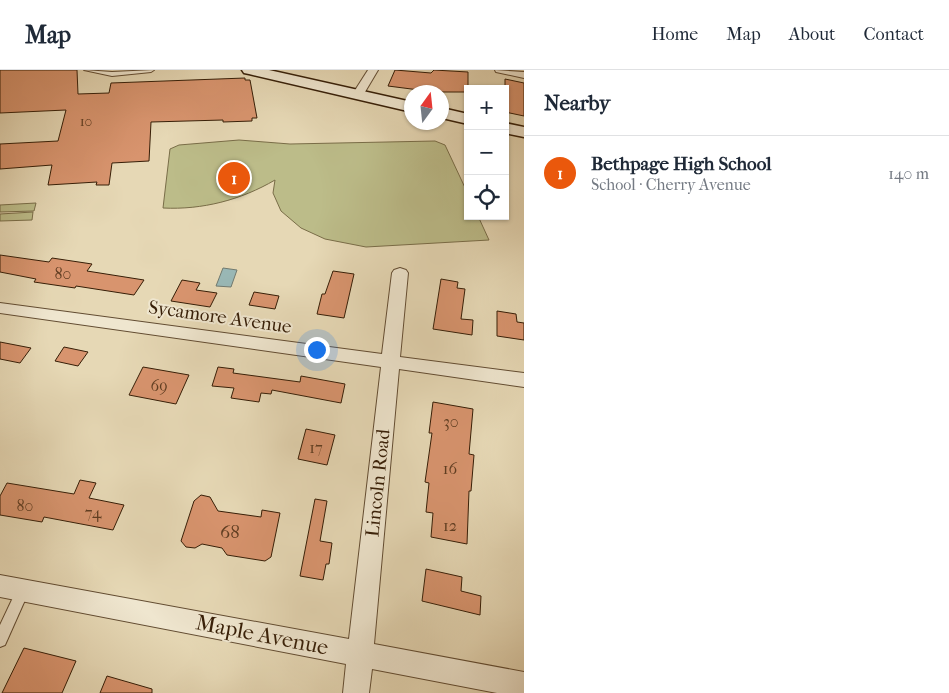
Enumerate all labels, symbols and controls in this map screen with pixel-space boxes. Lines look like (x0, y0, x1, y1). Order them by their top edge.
text: Map (25, 21, 71, 49)
text: Home (651, 24, 698, 45)
text: Map (726, 24, 761, 45)
text: About (789, 24, 835, 45)
text: Contact (863, 24, 924, 45)
north arrow (404, 85, 449, 130)
map controls (464, 85, 509, 220)
button: + (464, 85, 509, 130)
text: Nearby (544, 91, 610, 115)
house number: 10 (80, 113, 92, 130)
button: − (464, 130, 509, 175)
text: Bethpage High School (591, 153, 771, 175)
pin: 1 (218, 159, 250, 197)
text: 1 (557, 164, 563, 183)
text: 140 m (888, 164, 929, 183)
button: locate (464, 175, 509, 220)
text: School · Cherry Avenue (591, 175, 751, 194)
house number: 80 (55, 264, 71, 283)
street label: Sycamore Avenue (147, 296, 293, 338)
your location (304, 337, 330, 363)
house number: 69 (150, 376, 168, 395)
house number: 30 (443, 412, 459, 431)
street label: Lincoln Road (361, 427, 395, 538)
house number: 17 (309, 438, 323, 457)
house number: 16 (443, 459, 457, 478)
house number: 80 (17, 496, 33, 515)
house number: 74 (85, 503, 102, 522)
house number: 12 (443, 516, 457, 535)
house number: 68 (220, 521, 240, 543)
street label: Maple Avenue (193, 609, 331, 661)

